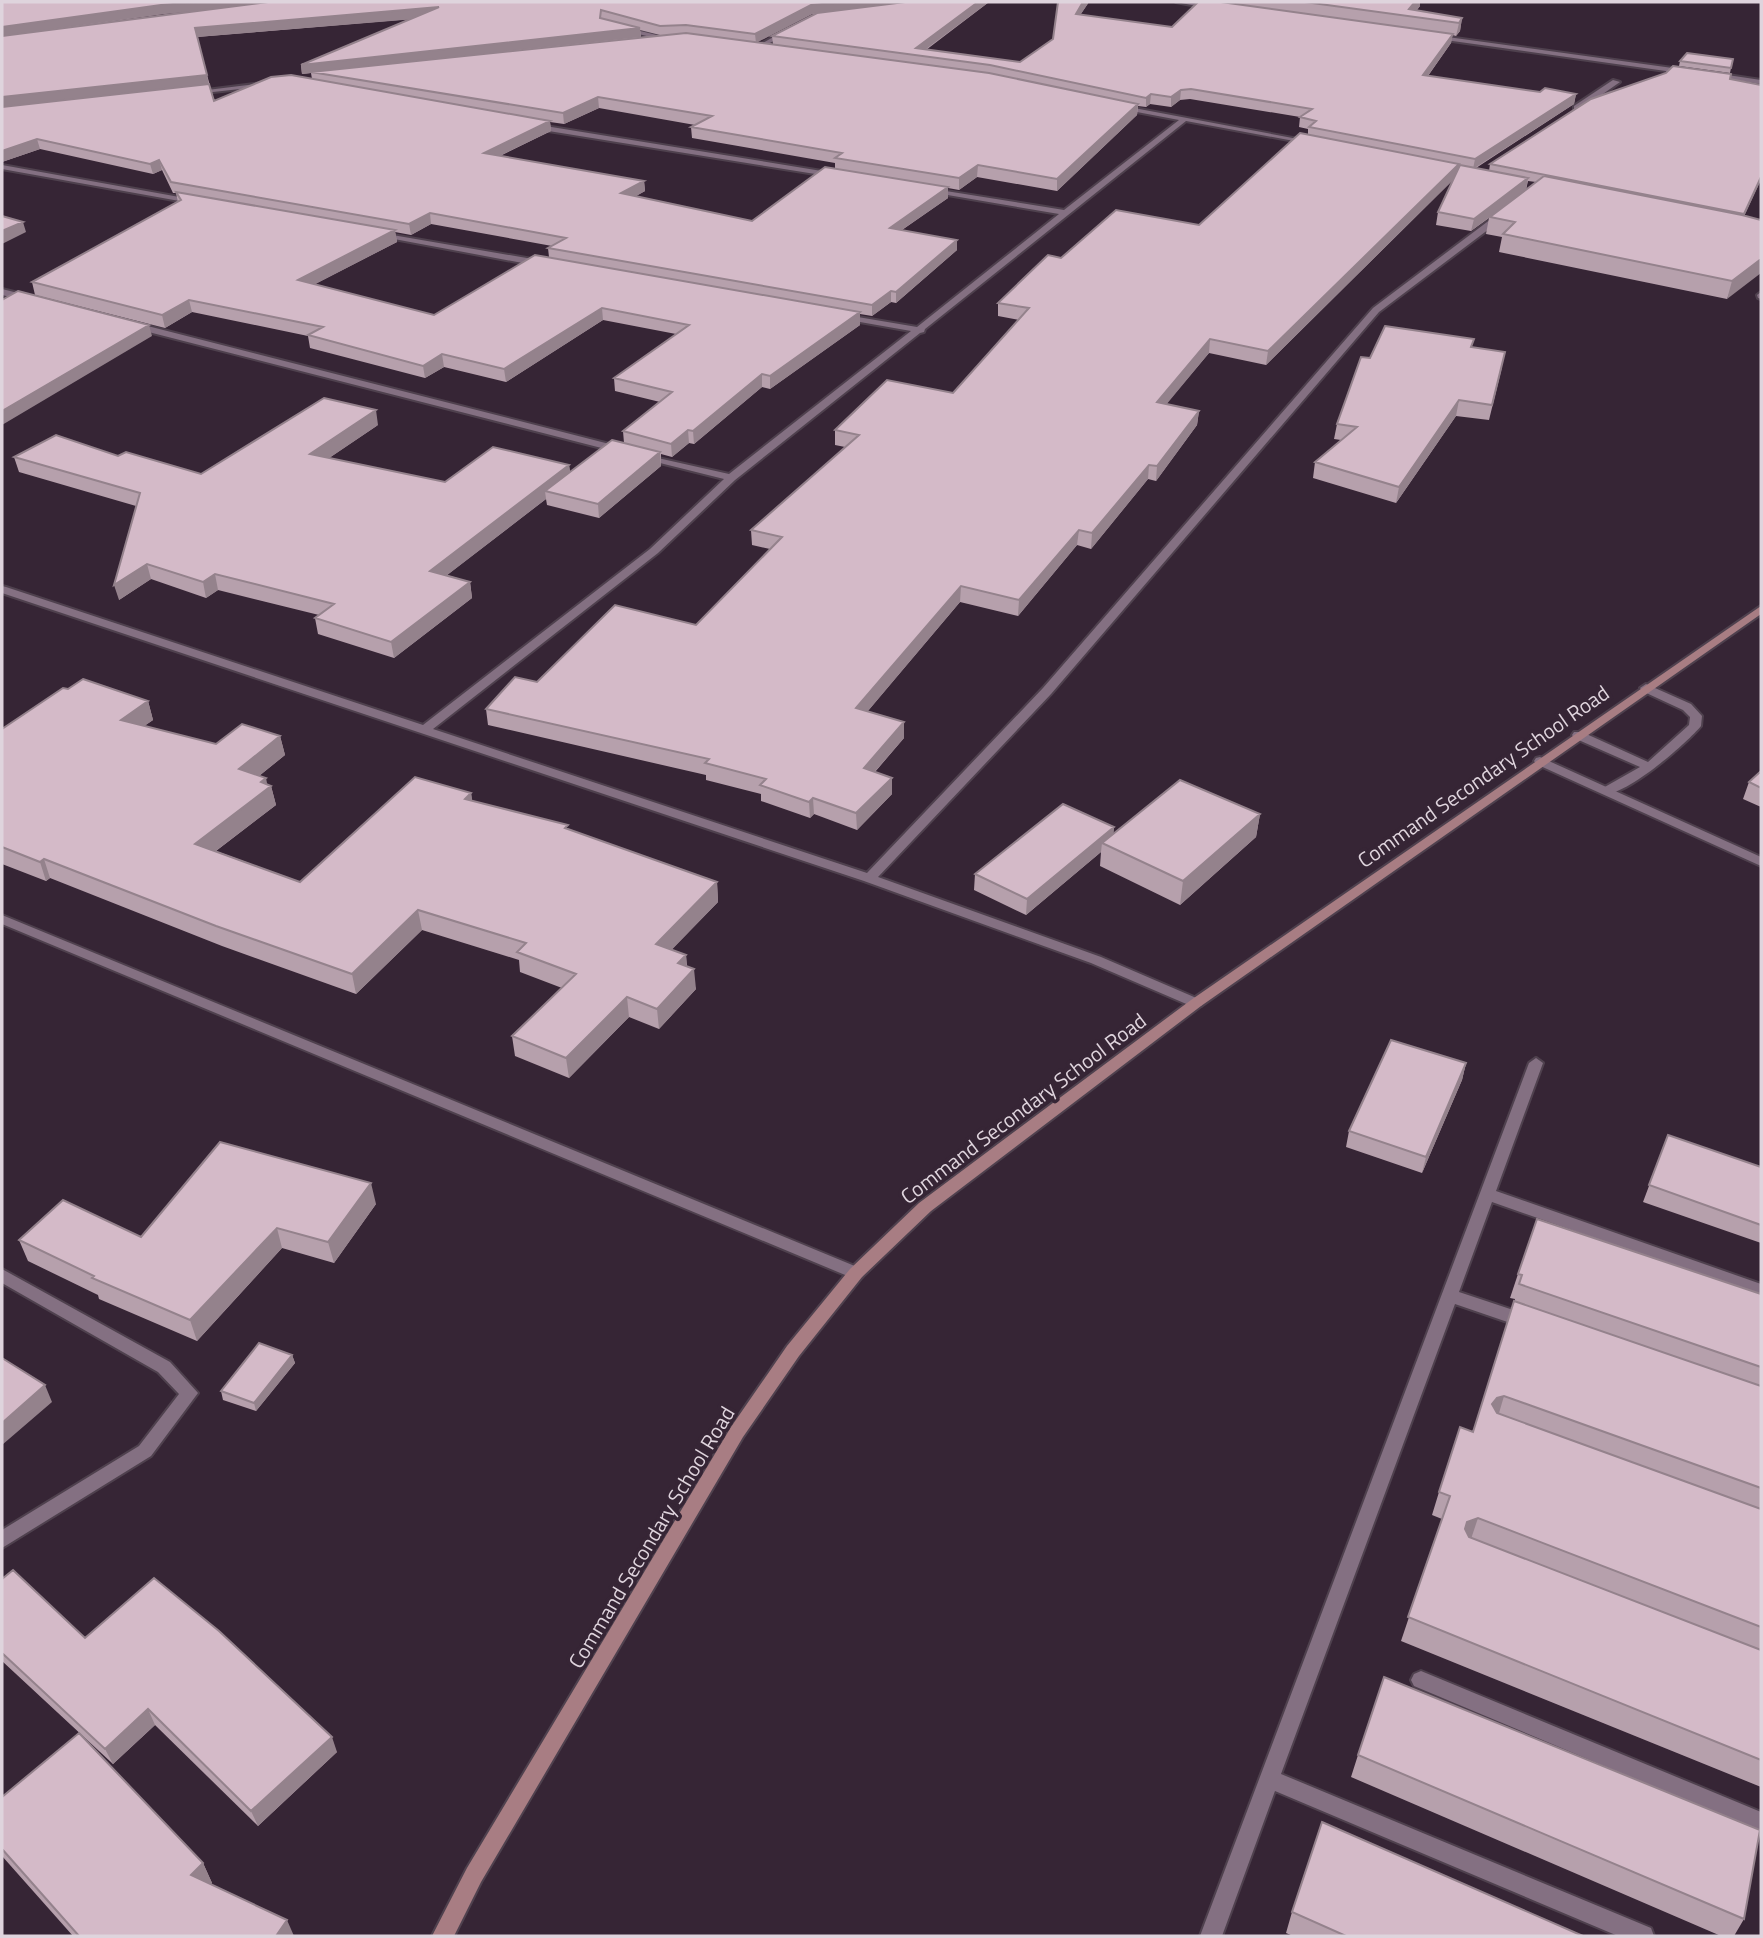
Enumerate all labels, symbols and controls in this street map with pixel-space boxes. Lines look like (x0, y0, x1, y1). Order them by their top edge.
street label: Command Secondary School Road (1351, 677, 1615, 875)
street label: Command Secondary School Road (893, 1005, 1153, 1211)
street label: Command Secondary School Road (560, 1400, 742, 1674)

